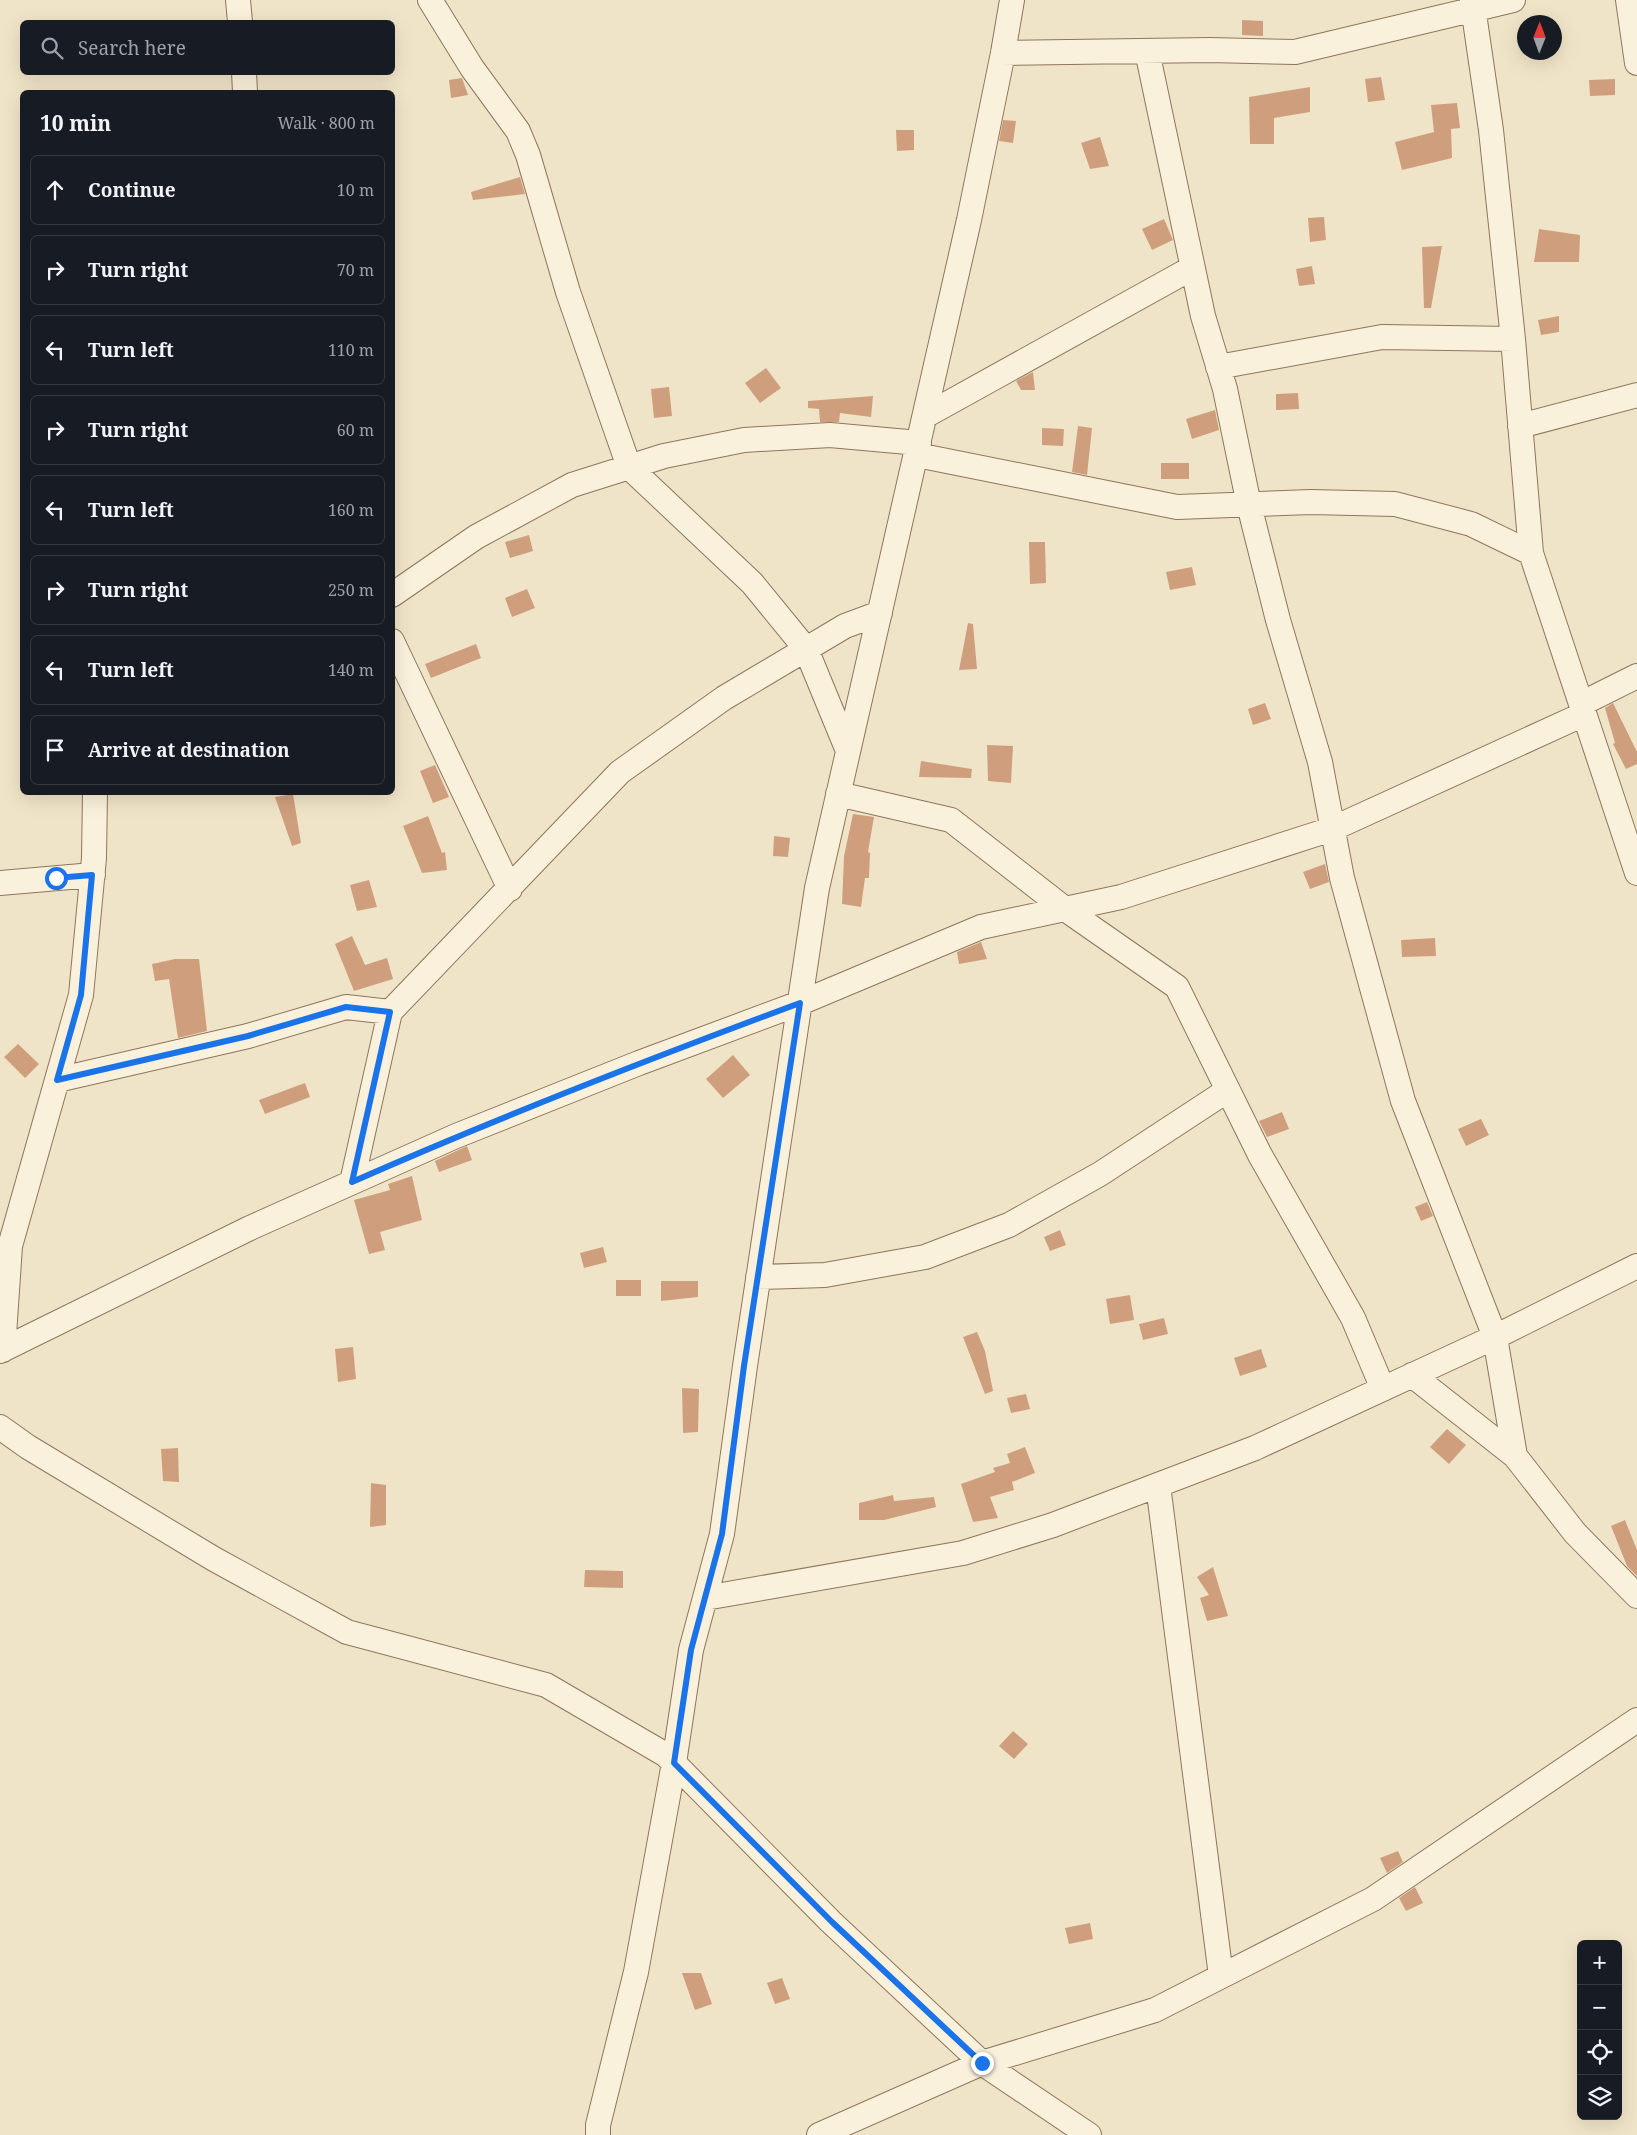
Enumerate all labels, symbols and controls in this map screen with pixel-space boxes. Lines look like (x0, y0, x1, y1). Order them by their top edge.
north arrow (1517, 15, 1562, 60)
search box (20, 20, 395, 75)
icon: search (38, 34, 66, 62)
text: Search here (78, 35, 186, 61)
text: 10 min (40, 109, 111, 137)
text: Walk · 800 m (278, 112, 375, 134)
icon: ahead (41, 176, 69, 204)
text: Continue (88, 177, 176, 203)
text: 10 m (337, 179, 374, 201)
icon: right (41, 256, 69, 284)
text: Turn right (88, 257, 188, 283)
text: 70 m (337, 259, 374, 281)
icon: left (41, 336, 69, 364)
text: Turn left (88, 337, 174, 363)
text: 110 m (328, 339, 374, 361)
icon: right (41, 416, 69, 444)
text: Turn right (88, 417, 188, 443)
text: 60 m (337, 419, 374, 441)
icon: left (41, 496, 69, 524)
text: Turn left (88, 497, 174, 523)
text: 160 m (328, 499, 374, 521)
icon: right (41, 576, 69, 604)
text: Turn right (88, 577, 188, 603)
text: 250 m (328, 579, 374, 601)
icon: left (41, 656, 69, 684)
text: Turn left (88, 657, 174, 683)
text: 140 m (328, 659, 374, 681)
icon: arrive (41, 736, 69, 764)
text: Arrive at destination (88, 737, 290, 763)
route start (45, 867, 68, 890)
map controls (1577, 1940, 1622, 2120)
button: + (1577, 1940, 1622, 1985)
button: − (1577, 1985, 1622, 2030)
button: locate (1577, 2030, 1622, 2075)
route end (971, 2052, 994, 2075)
button: layers (1577, 2075, 1622, 2120)

